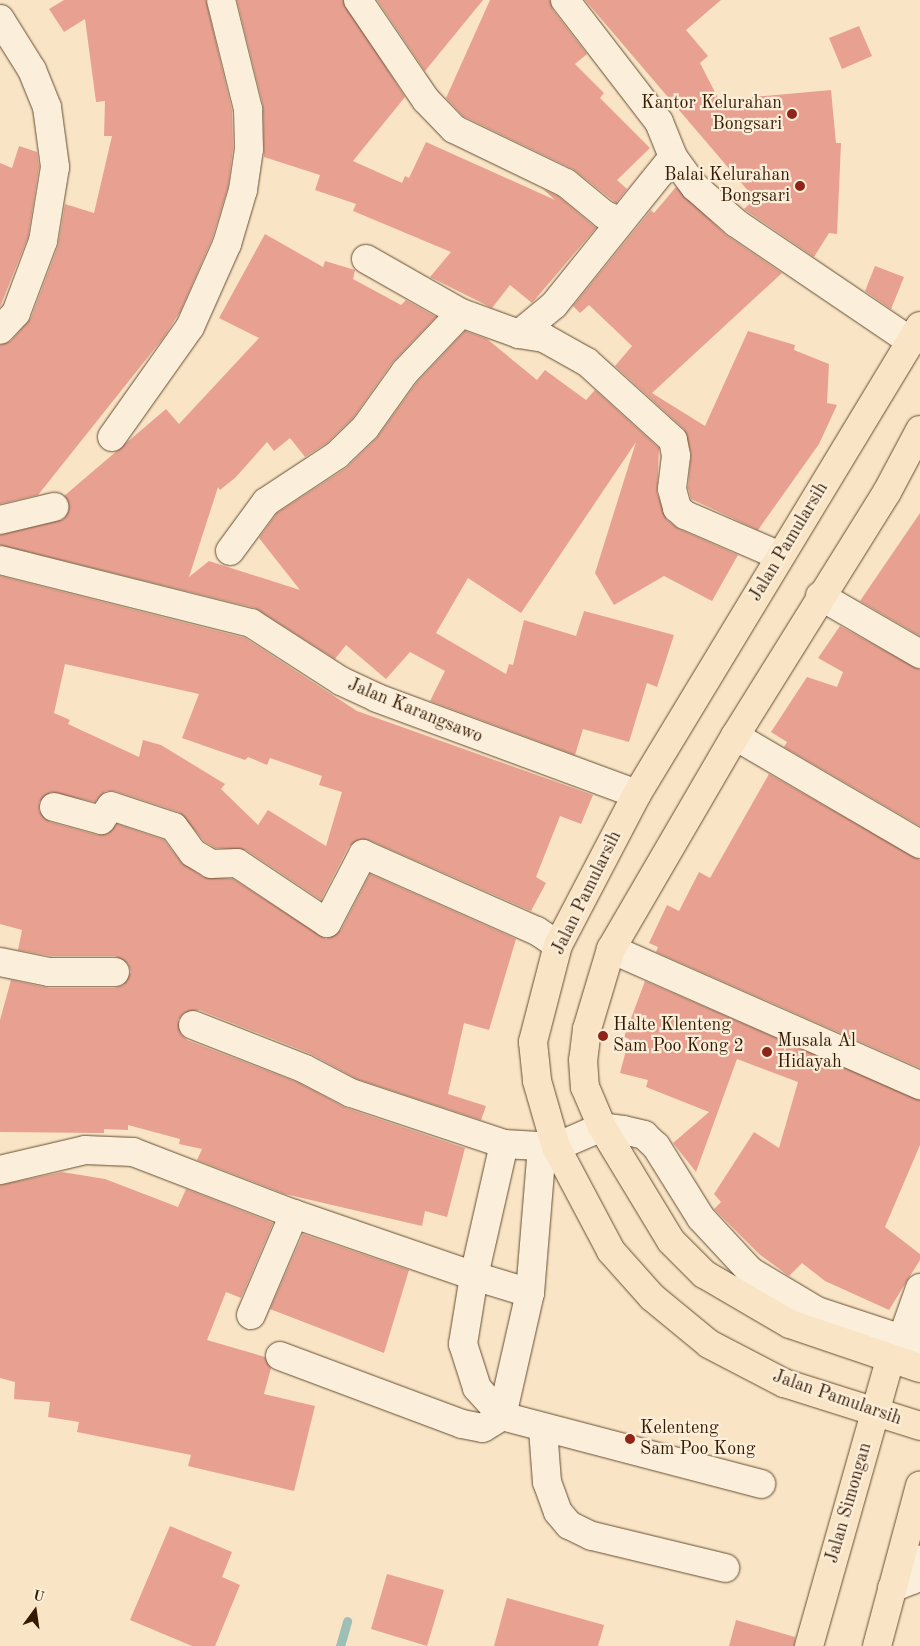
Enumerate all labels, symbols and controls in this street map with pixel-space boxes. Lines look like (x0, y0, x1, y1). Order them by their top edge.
place label: Kantor Kelurahan Bongsari (641, 93, 782, 136)
marker: Kantor Kelurahan Bongsari (786, 108, 798, 120)
place label: Balai Kelurahan Bongsari (664, 165, 790, 208)
marker: Balai Kelurahan Bongsari (794, 180, 806, 192)
street label: Jalan Pamularsih (745, 479, 833, 605)
street label: Jalan Karangsawo (344, 674, 486, 748)
street label: Jalan Pamularsih (548, 828, 626, 958)
place label: Halte Klenteng Sam Poo Kong 2 (613, 1015, 744, 1058)
marker: Halte Klenteng Sam Poo Kong 2 (597, 1030, 609, 1042)
place label: Musala Al Hidayah (777, 1031, 856, 1074)
marker: Musala Al Hidayah (761, 1046, 773, 1058)
street label: Jalan Pamularsih (770, 1366, 904, 1430)
place label: Kelenteng Sam Poo Kong (640, 1418, 756, 1460)
marker: Kelenteng Sam Poo Kong (624, 1433, 636, 1445)
street label: Jalan Simongan (821, 1440, 877, 1566)
north arrow (10, 1586, 60, 1636)
text: U (32, 1588, 46, 1605)

